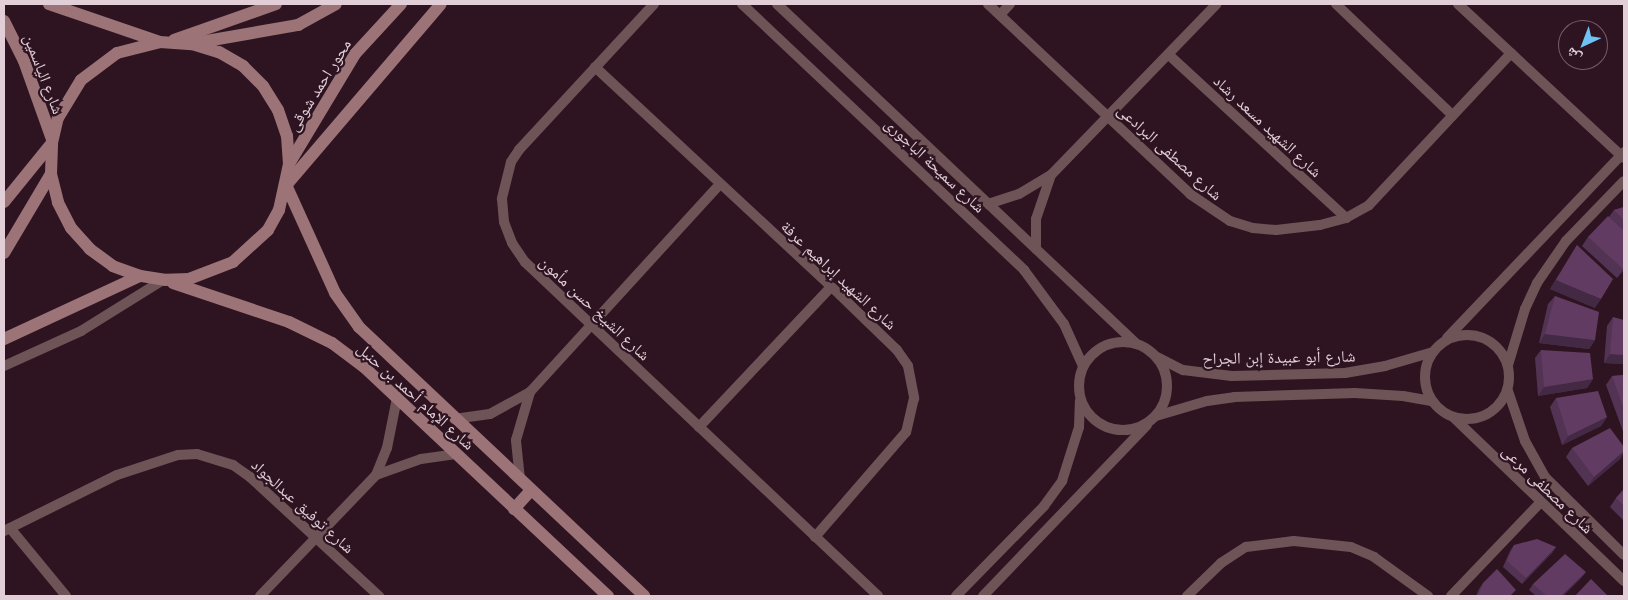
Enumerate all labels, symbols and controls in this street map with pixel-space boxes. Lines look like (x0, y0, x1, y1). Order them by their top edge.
north arrow (1558, 20, 1608, 70)
street label: شارع الياسمين (20, 31, 68, 117)
street label: محور احمد شوقى (283, 36, 355, 134)
text: ش (1562, 44, 1585, 67)
street label: شارع الشهيد مسعد رشاد (1210, 71, 1326, 181)
street label: شارع مصطفى البرادعى (1114, 100, 1226, 204)
street label: شارع سميحة الباجورى (881, 114, 989, 216)
street label: شارع الشهيد إبراهيم عرفة (777, 217, 901, 333)
street label: شارع الشيخ حسن مأمون (536, 252, 654, 364)
street label: شارع الإمام أحمد بن حنبل (353, 338, 479, 454)
street label: شارع أبو عبيدة إبن الجراح (1202, 346, 1356, 368)
street label: شارع مصطفى مرعى (1498, 441, 1598, 537)
street label: شارع توفيق عبدالجواد (248, 455, 358, 557)

